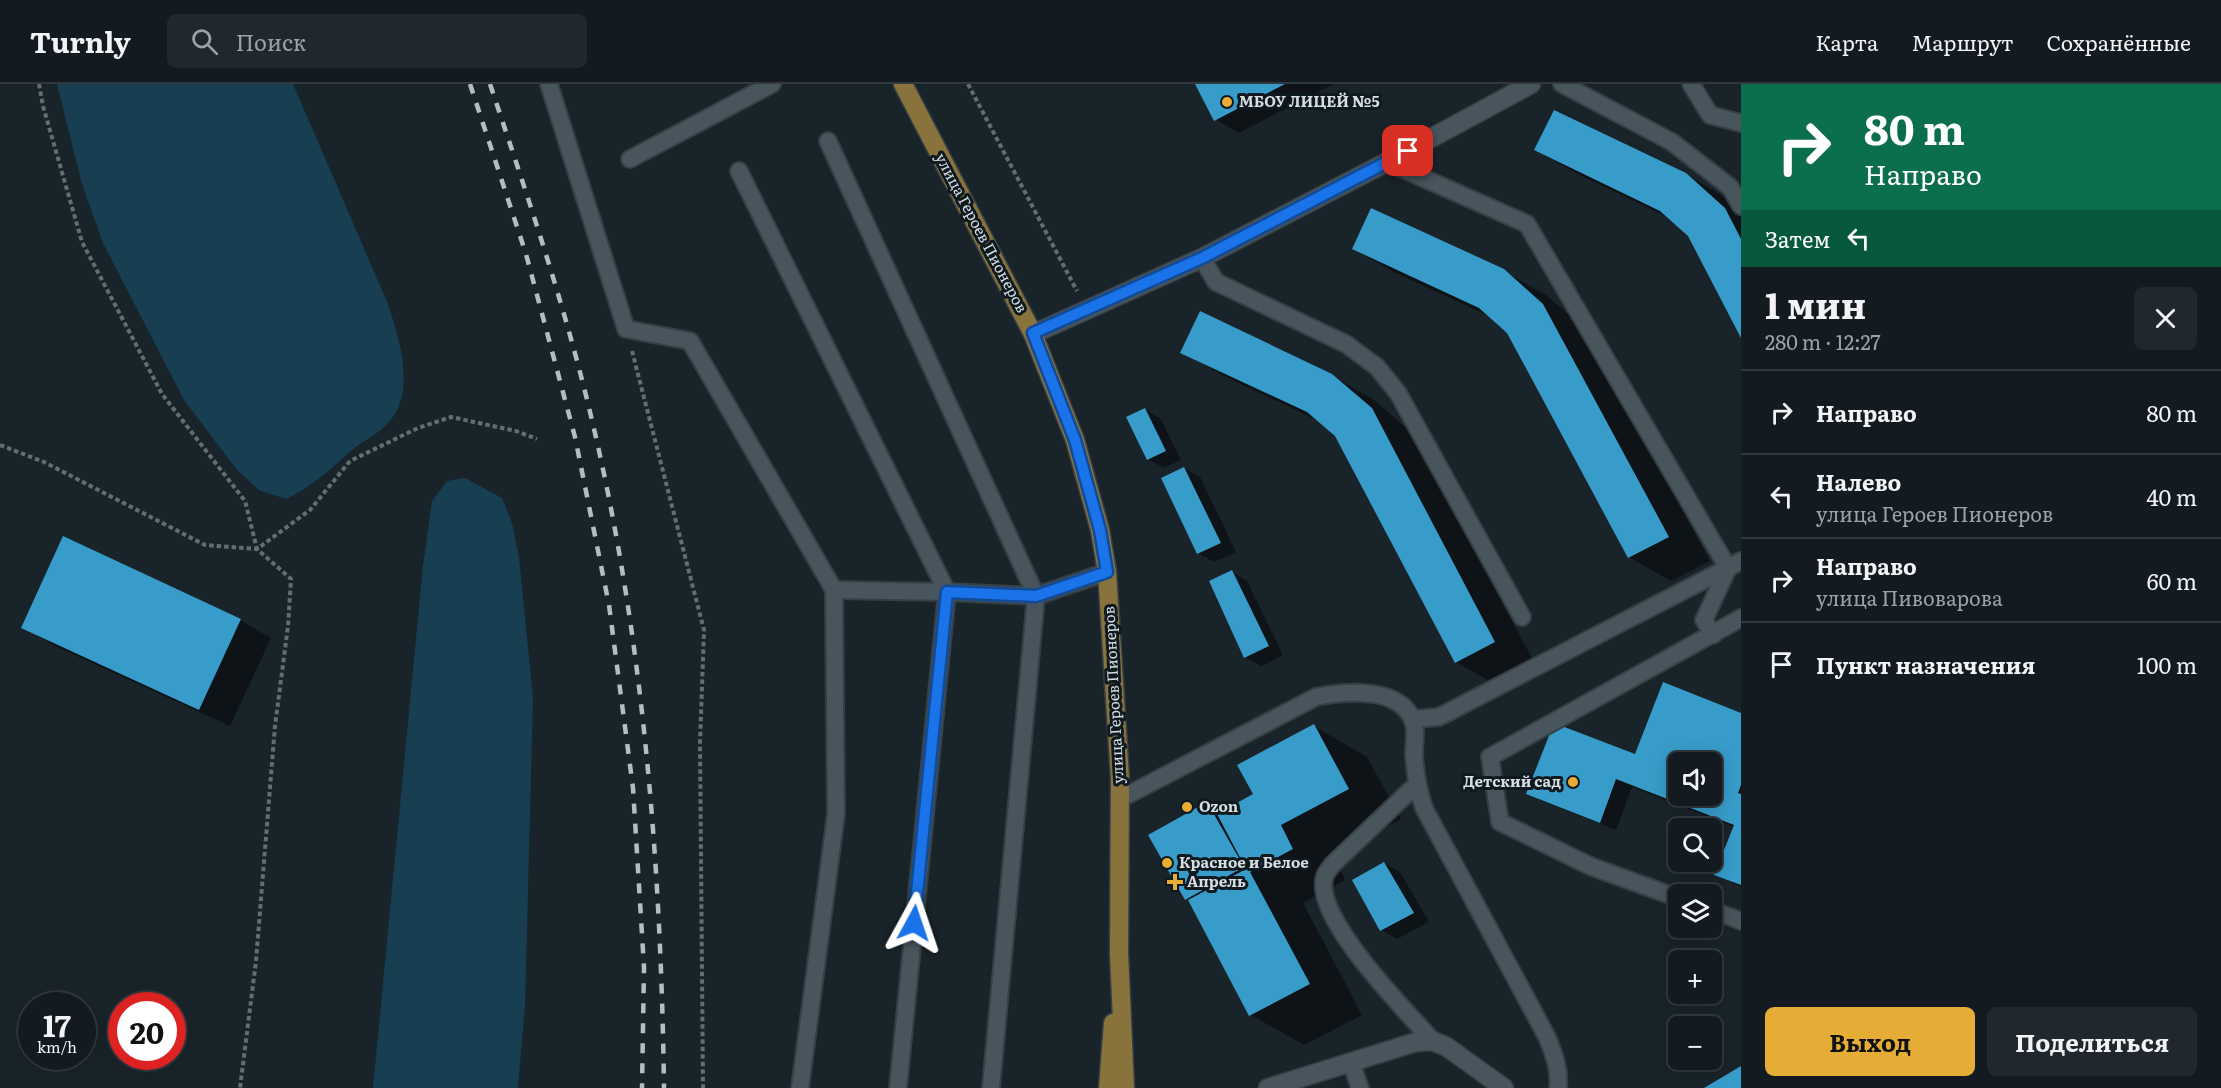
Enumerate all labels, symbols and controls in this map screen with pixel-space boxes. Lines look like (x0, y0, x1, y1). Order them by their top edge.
search box (167, 14, 587, 68)
text: Turnly (30, 20, 131, 62)
icon: search (188, 25, 221, 58)
text: Поиск (236, 25, 306, 58)
text: Карта (1815, 26, 1878, 57)
text: Маршрут (1911, 26, 2013, 57)
text: Сохранённые (2046, 26, 2191, 57)
place label: МБОУ ЛИЦЕЙ №5 (1239, 89, 1380, 112)
marker: МБОУ ЛИЦЕЙ №5 (1220, 95, 1234, 109)
text: 80 m (1864, 96, 1965, 158)
icon: right (1765, 108, 1843, 186)
pin (1382, 125, 1433, 176)
icon: arrive (1391, 134, 1424, 167)
street label: улица Героев Пионеров (930, 148, 1034, 316)
text: Направо (1864, 153, 1982, 193)
text: Затем (1765, 222, 1830, 255)
icon: left (1842, 222, 1875, 255)
text: 1 мин (1765, 277, 1866, 330)
button: close (2134, 287, 2197, 350)
text: 280 m · 12:27 (1765, 326, 1881, 356)
icon: right (1765, 396, 1798, 429)
text: Направо (1816, 396, 1917, 429)
text: 80 m (2146, 396, 2197, 429)
text: Налево (1816, 465, 1901, 498)
icon: left (1765, 480, 1798, 513)
text: 40 m (2146, 480, 2197, 513)
text: улица Героев Пионеров (1816, 498, 2053, 528)
text: Направо (1816, 549, 1917, 582)
icon: right (1765, 564, 1798, 597)
text: 60 m (2147, 564, 2197, 597)
text: улица Пивоварова (1816, 582, 2003, 612)
street label: улица Героев Пионеров (1096, 606, 1129, 785)
icon: arrive (1765, 648, 1798, 681)
text: Пункт назначения (1816, 648, 2035, 681)
text: 100 m (2137, 648, 2197, 681)
map controls (1668, 752, 1722, 1070)
button: sound (1668, 752, 1722, 806)
place label: Детский сад (1463, 769, 1561, 792)
marker: Детский сад (1566, 775, 1580, 789)
place label: Ozon (1199, 794, 1239, 817)
marker: Ozon (1180, 800, 1194, 814)
button: search (1668, 818, 1722, 872)
place label: Красное и Белое (1179, 850, 1309, 873)
marker: Красное и Белое (1160, 856, 1174, 870)
place label: Апрель (1187, 869, 1246, 892)
marker: Апрель (1168, 875, 1182, 889)
button: layers (1668, 884, 1722, 938)
position arrow (882, 891, 946, 955)
button: + (1668, 950, 1722, 1004)
speed limit sign: 20 (108, 992, 186, 1070)
text: 17 (43, 1002, 71, 1046)
button: Выход (1765, 1007, 1975, 1076)
button: Поделиться (1987, 1007, 2197, 1076)
button: − (1668, 1016, 1722, 1070)
text: km/h (37, 1035, 77, 1058)

